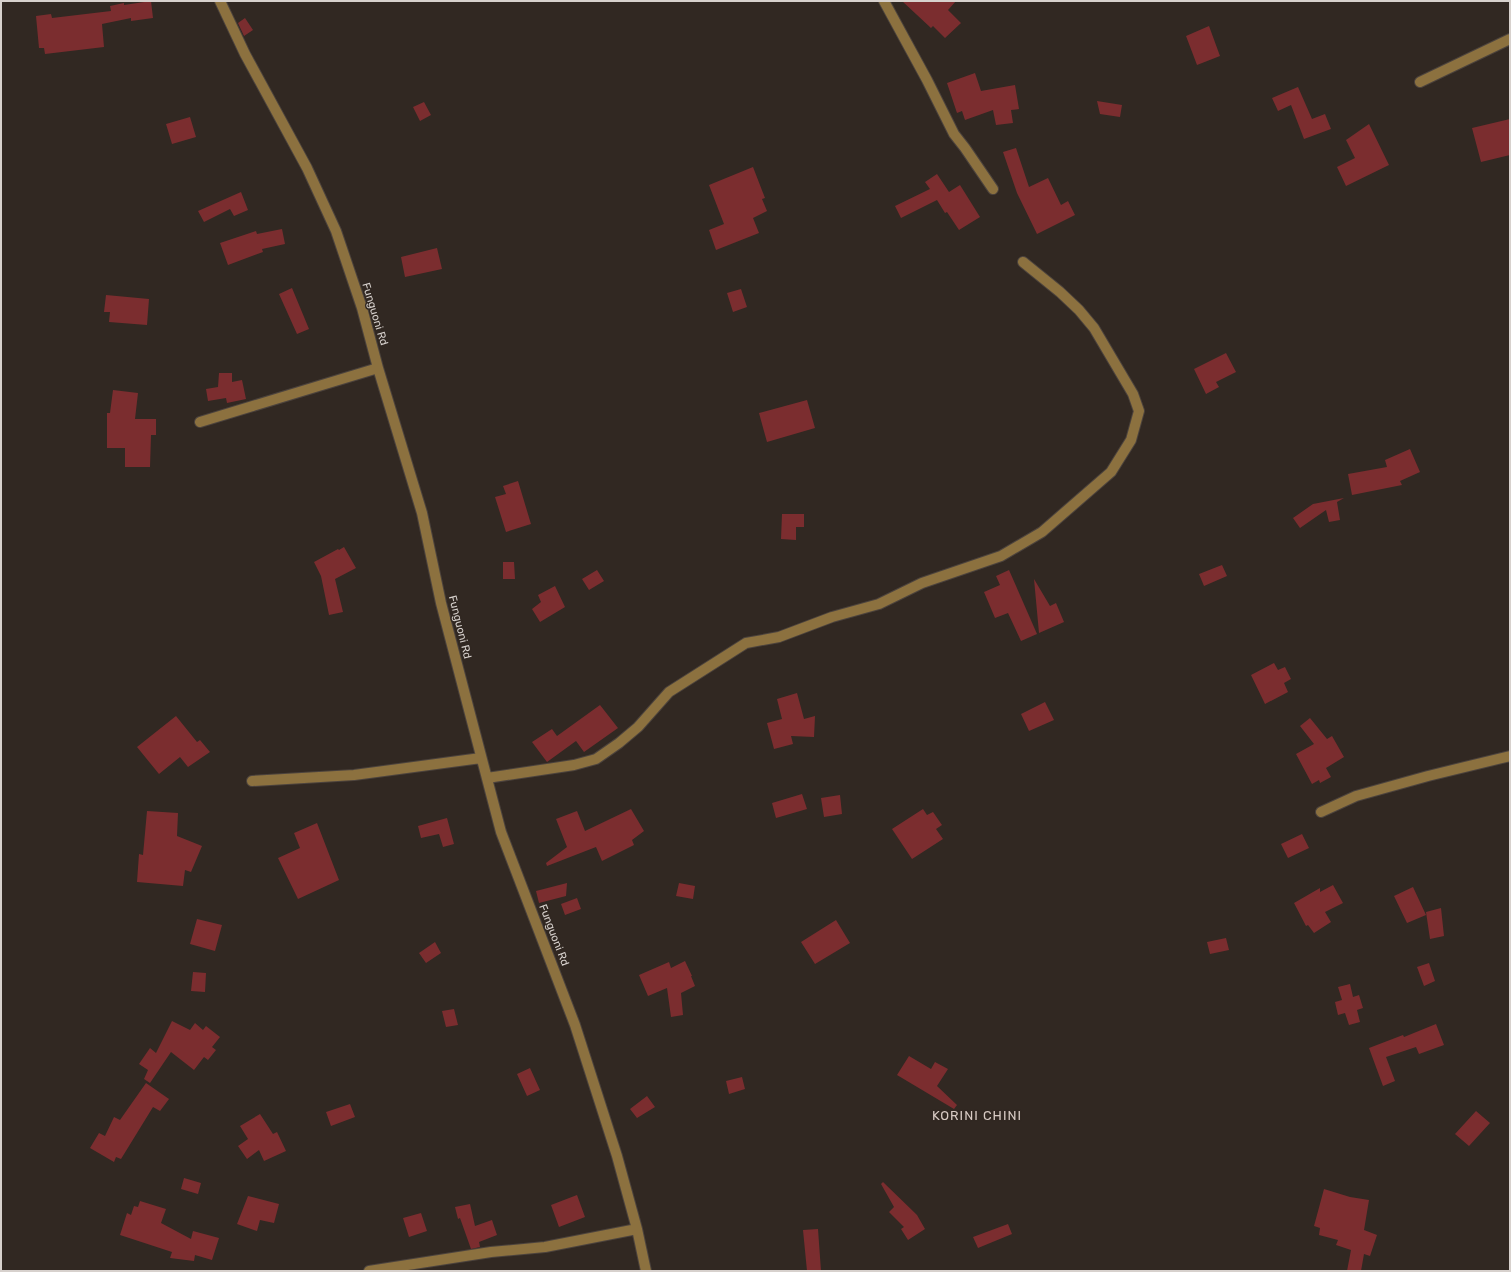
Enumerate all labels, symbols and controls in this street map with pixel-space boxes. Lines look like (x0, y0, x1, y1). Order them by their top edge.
street label: Funguoni Rd (359, 281, 391, 347)
street label: Funguoni Rd (446, 594, 474, 660)
street label: Funguoni Rd (536, 902, 572, 968)
district label: KORINI CHINI (932, 1108, 1022, 1123)

